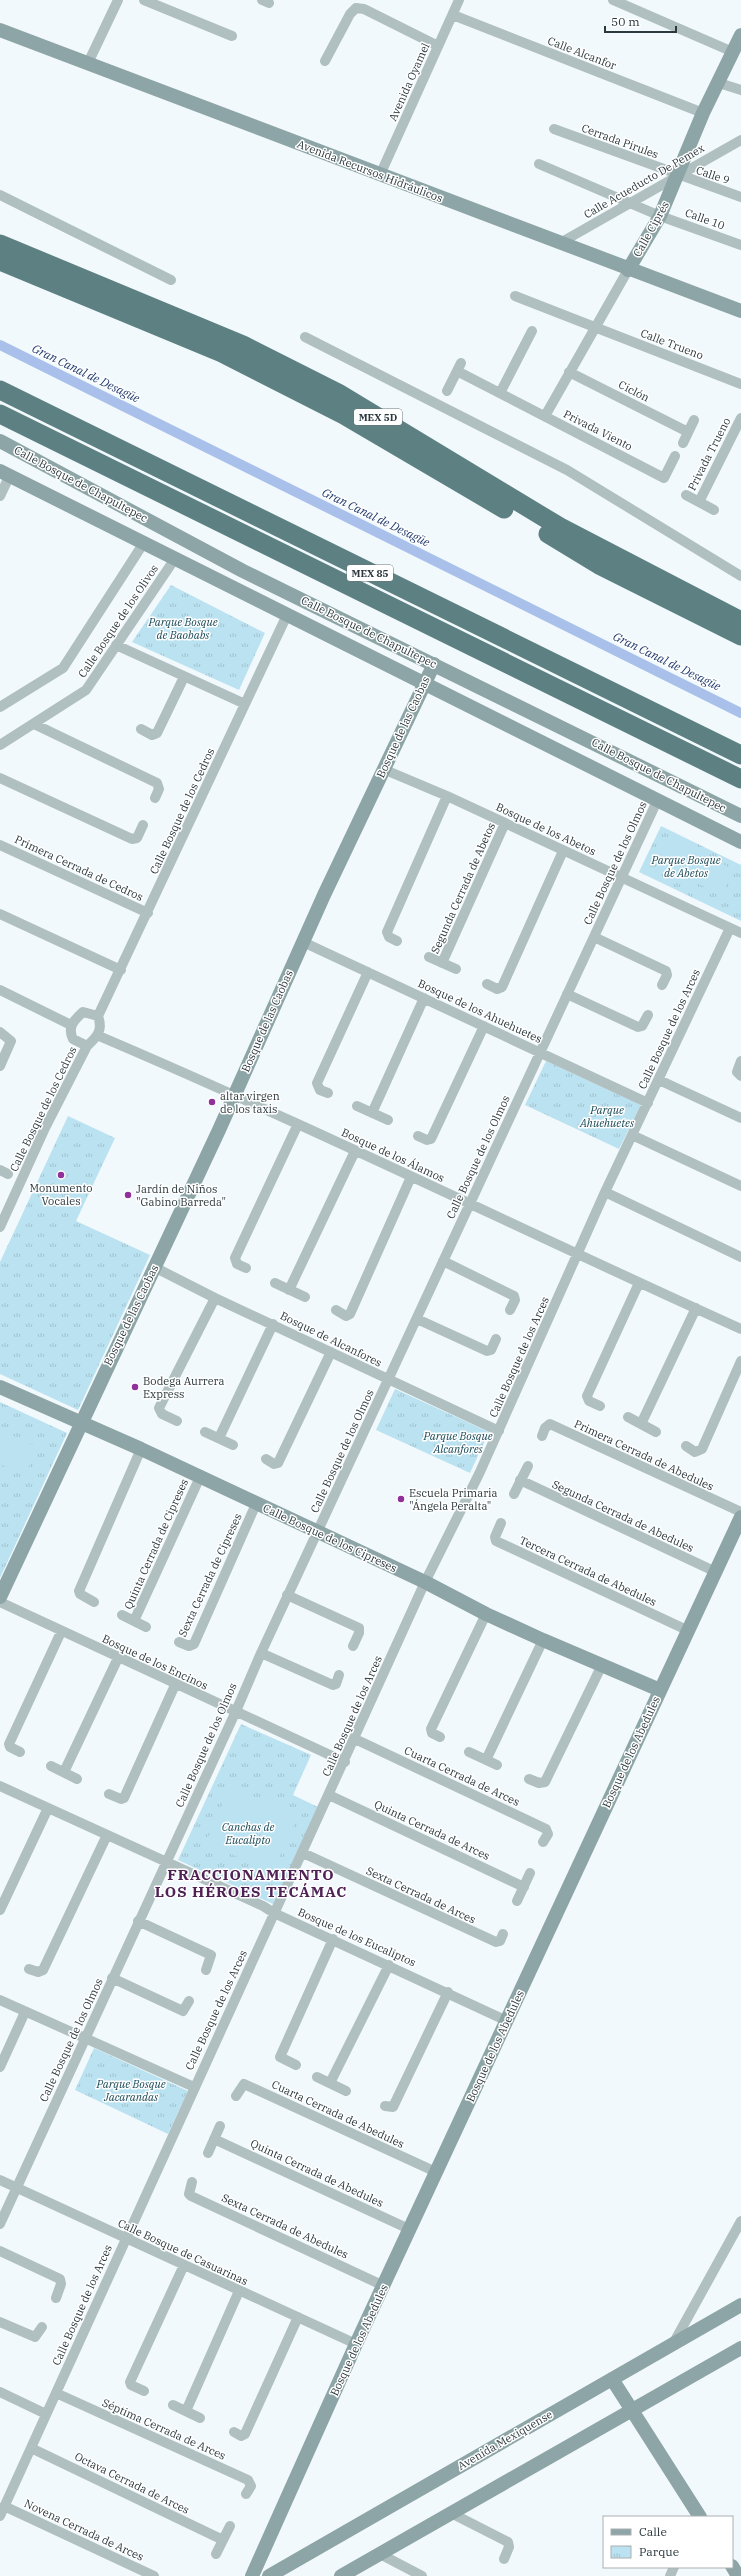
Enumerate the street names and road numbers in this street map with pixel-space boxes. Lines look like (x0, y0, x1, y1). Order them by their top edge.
street label: Calle Alcanfor (546, 34, 618, 73)
street label: Avenida Oyamel (386, 41, 432, 123)
street label: Cerrada Pirules (580, 121, 660, 161)
street label: Avenida Recursos Hidráulicos (295, 137, 445, 205)
street label: Calle Acueducto De Pemex (581, 141, 707, 221)
street label: Calle 9 (694, 163, 732, 187)
street label: Calle Ciprés (630, 199, 672, 259)
street label: Calle 10 (683, 205, 727, 233)
street label: Calle Trueno (639, 326, 705, 362)
street label: Ciclón (616, 377, 652, 405)
street label: Privada Viento (561, 407, 635, 453)
road number: MEX 5D (354, 409, 402, 425)
street label: Privada Trueno (685, 415, 733, 493)
street label: Calle Bosque de Chapultepec (12, 443, 150, 525)
street label: Calle Bosque de los Olivos (75, 562, 161, 680)
road number: MEX 85 (347, 565, 393, 581)
street label: Calle Bosque de Chapultepec (299, 593, 439, 671)
street label: Bosque de las Caobas (373, 674, 433, 780)
street label: Calle Bosque de Chapultepec (589, 735, 729, 815)
street label: Calle Bosque de los Cedros (147, 746, 217, 876)
street label: Calle Bosque de los Olmos (580, 799, 650, 927)
street label: Bosque de los Abetos (494, 800, 598, 858)
street label: Segunda Cerrada de Abetos (428, 820, 498, 956)
street label: Primera Cerrada de Cedros (13, 832, 145, 904)
street label: Calle Bosque de los Arces (635, 967, 703, 1091)
street label: Bosque de las Caobas (238, 968, 296, 1074)
street label: Bosque de los Ahuehuetes (416, 976, 544, 1046)
street label: Calle Bosque de los Cedros (7, 1044, 79, 1174)
street label: Calle Bosque de los Olmos (443, 1093, 513, 1221)
street label: Bosque de los Álamos (339, 1125, 447, 1185)
street label: Bosque de las Caobas (100, 1262, 162, 1368)
street label: Calle Bosque de los Arces (486, 1294, 552, 1420)
street label: Bosque de Alcanfores (278, 1308, 384, 1370)
street label: Calle Bosque de los Olmos (307, 1387, 377, 1515)
street label: Primera Cerrada de Abedules (572, 1416, 716, 1494)
street label: Quinta Cerrada de Cipreses (121, 1477, 191, 1611)
street label: Segunda Cerrada de Abedules (550, 1477, 696, 1555)
street label: Calle Bosque de los Cipreses (261, 1501, 399, 1575)
street label: Sexta Cerrada de Cipreses (175, 1511, 245, 1639)
street label: Tercera Cerrada de Abedules (517, 1533, 659, 1609)
street label: Bosque de los Encinos (100, 1631, 210, 1693)
street label: Calle Bosque de los Arces (319, 1653, 385, 1779)
street label: Calle Bosque de los Olmos (172, 1681, 240, 1809)
street label: Bosque de los Abedules (599, 1694, 663, 1810)
street label: Cuarta Cerrada de Arces (402, 1743, 522, 1809)
street label: Quinta Cerrada de Arces (372, 1797, 492, 1863)
street label: Sexta Cerrada de Arces (364, 1863, 478, 1927)
street label: Bosque de los Eucaliptos (296, 1905, 418, 1969)
street label: Calle Bosque de los Arces (182, 1948, 250, 2072)
street label: Calle Bosque de los Olmos (36, 1976, 106, 2104)
street label: Bosque de los Abedules (463, 1988, 527, 2104)
street label: Cuarta Cerrada de Abedules (269, 2077, 407, 2151)
street label: Quinta Cerrada de Abedules (248, 2136, 386, 2210)
street label: Sexta Cerrada de Abedules (219, 2190, 351, 2262)
street label: Calle Bosque de Casuarinas (116, 2216, 250, 2288)
street label: Calle Bosque de los Arces (49, 2242, 115, 2368)
street label: Bosque de los Abedules (327, 2282, 391, 2398)
street label: Séptima Cerrada de Arces (100, 2395, 228, 2463)
street label: Avenida Mexiquense (455, 2407, 555, 2473)
street label: Octava Cerrada de Arces (72, 2449, 192, 2517)
street label: Novena Cerrada de Arces (22, 2496, 146, 2564)

